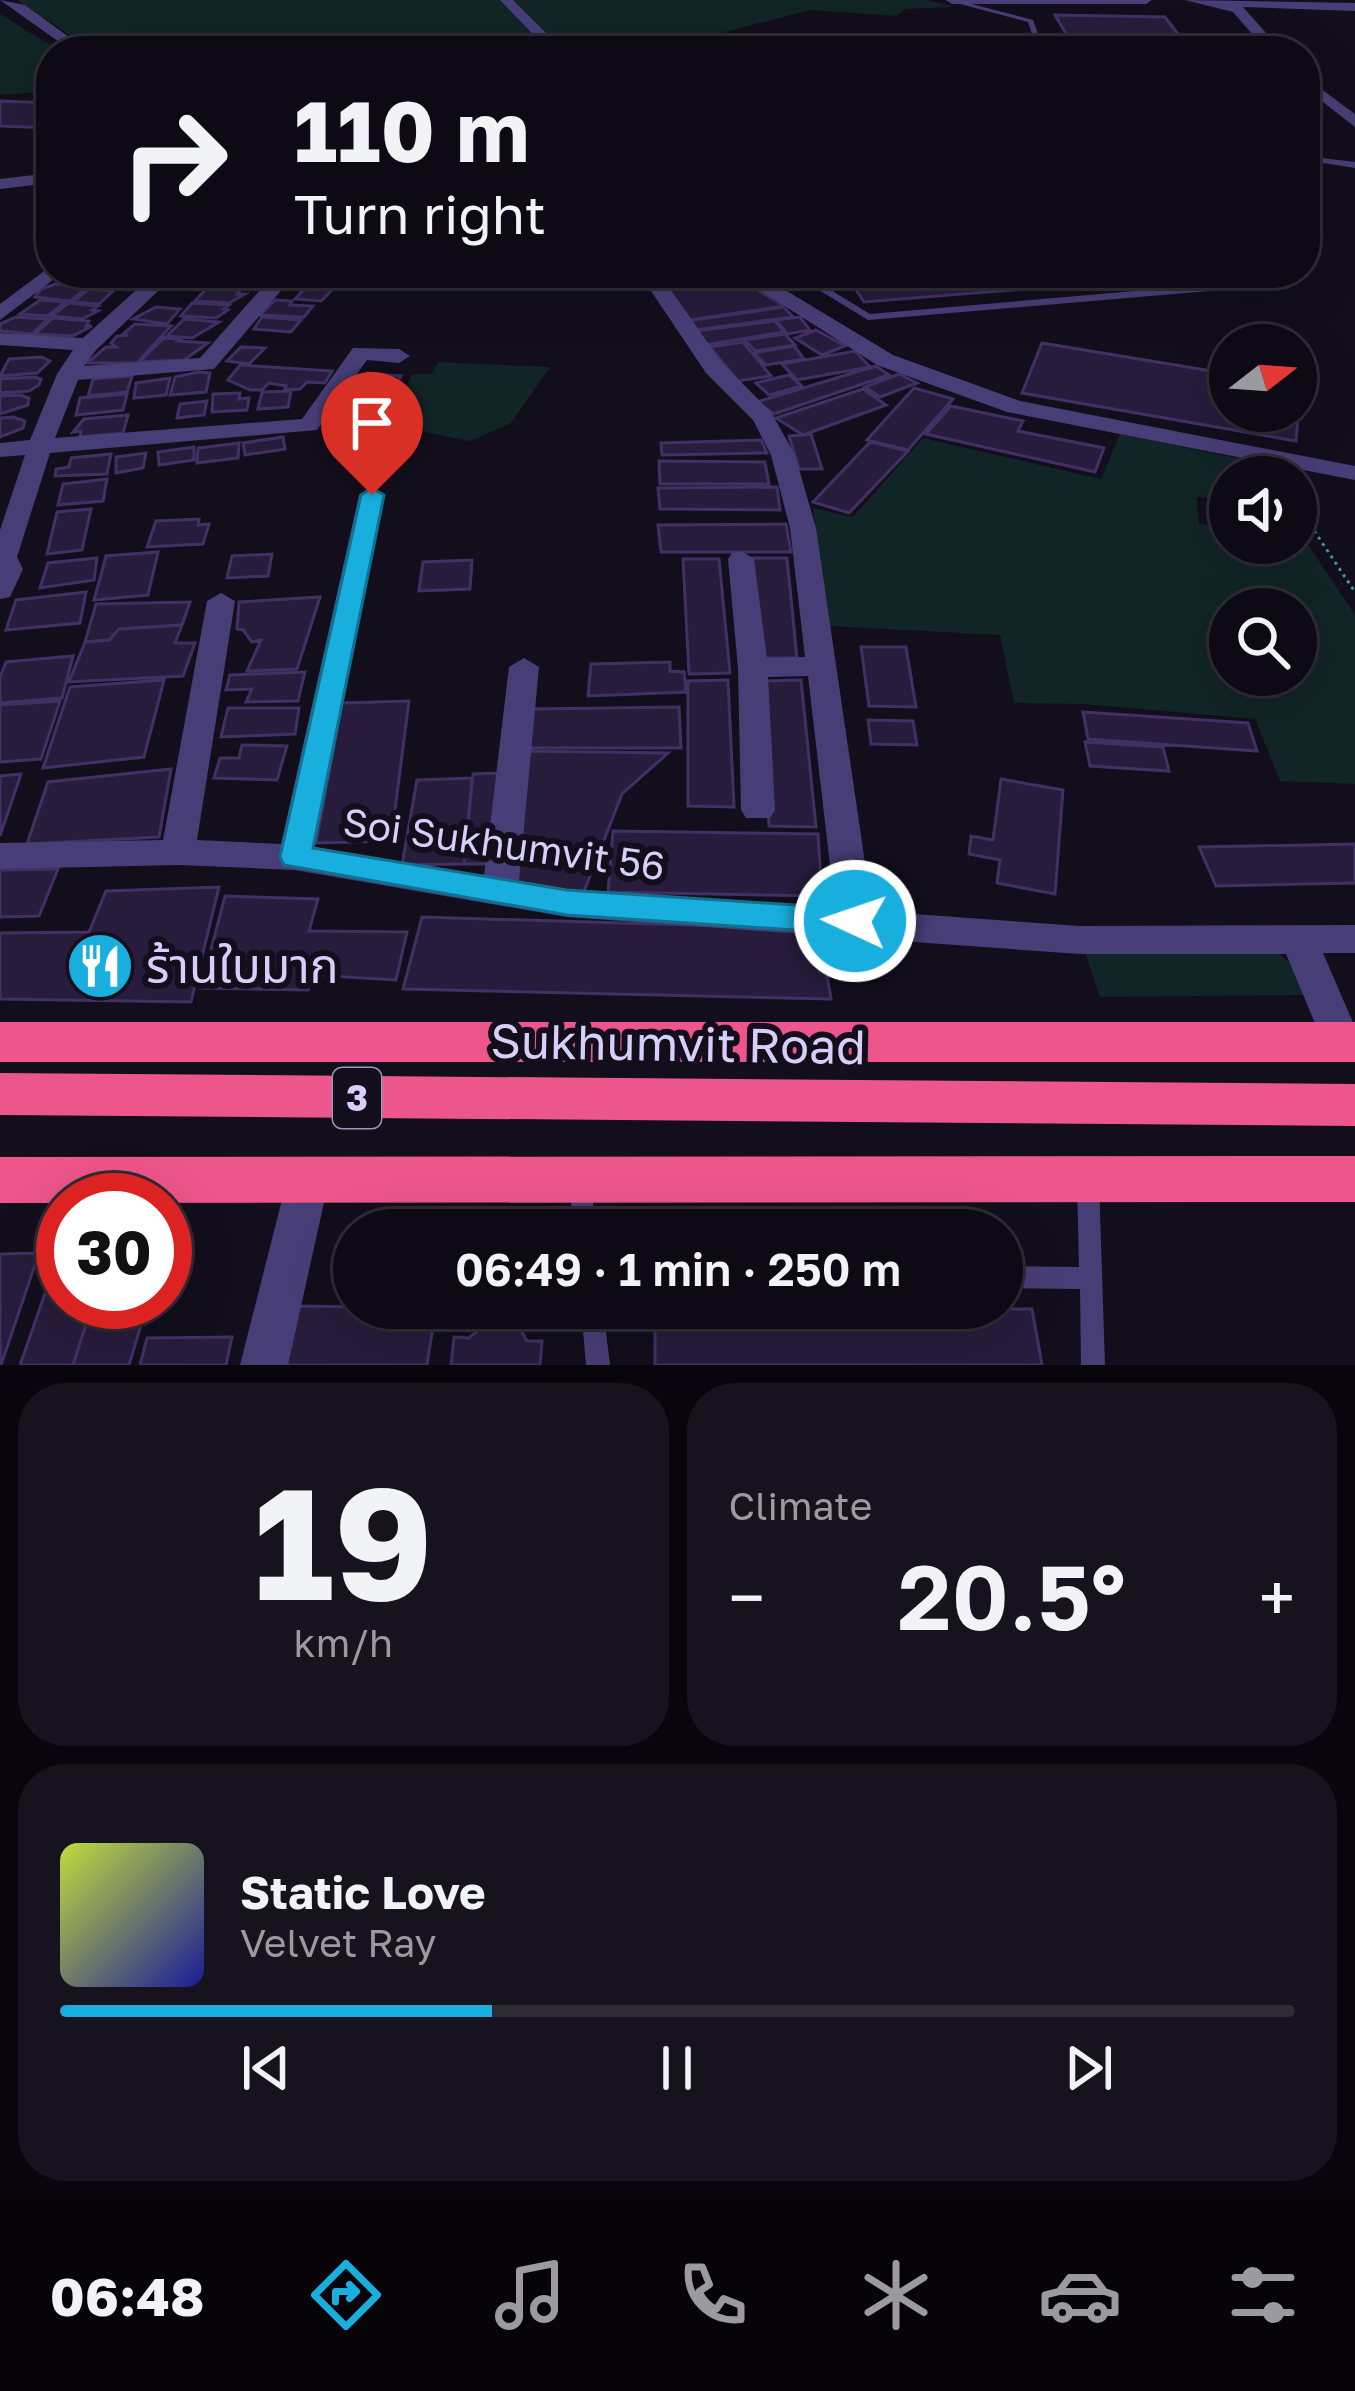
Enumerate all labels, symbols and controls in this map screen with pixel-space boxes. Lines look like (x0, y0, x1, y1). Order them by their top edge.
text: 110 m (294, 80, 530, 180)
icon: right (96, 84, 252, 240)
text: Turn right (294, 181, 546, 246)
north arrow (1209, 324, 1317, 432)
map controls (1209, 324, 1317, 696)
pin (321, 372, 423, 495)
icon: arrive (339, 390, 405, 456)
button: sound (1209, 456, 1317, 564)
button: search (1209, 588, 1317, 696)
street label: Soi Sukhumvit 56 (340, 798, 668, 889)
position arrow (792, 858, 918, 984)
restaurant icon: ร้านใบมาก (65, 931, 135, 1001)
place label: ร้านใบมาก (146, 936, 338, 994)
street label: Sukhumvit Road (490, 1011, 866, 1075)
road number: 3 (333, 1068, 381, 1128)
speed limit sign: 30 (36, 1173, 192, 1329)
text: 06:49 · 1 min · 250 m (455, 1242, 901, 1296)
text: 19 (254, 1447, 433, 1634)
text: Climate (729, 1482, 872, 1529)
text: 20.5° (898, 1542, 1126, 1650)
text: − (729, 1557, 765, 1637)
text: + (1259, 1557, 1295, 1637)
text: km/h (294, 1619, 393, 1666)
text: Static Love (240, 1865, 486, 1919)
text: Velvet Ray (240, 1919, 436, 1966)
icon: previous (233, 2035, 299, 2101)
icon: pause (644, 2035, 710, 2101)
icon: next (1056, 2035, 1122, 2101)
icon: directions (304, 2253, 388, 2337)
icon: music (488, 2253, 572, 2337)
icon: phone (671, 2253, 755, 2337)
icon: climate (854, 2253, 938, 2337)
icon: car (1038, 2253, 1122, 2337)
icon: filters (1221, 2253, 1305, 2337)
text: 06:48 (50, 2263, 205, 2328)

